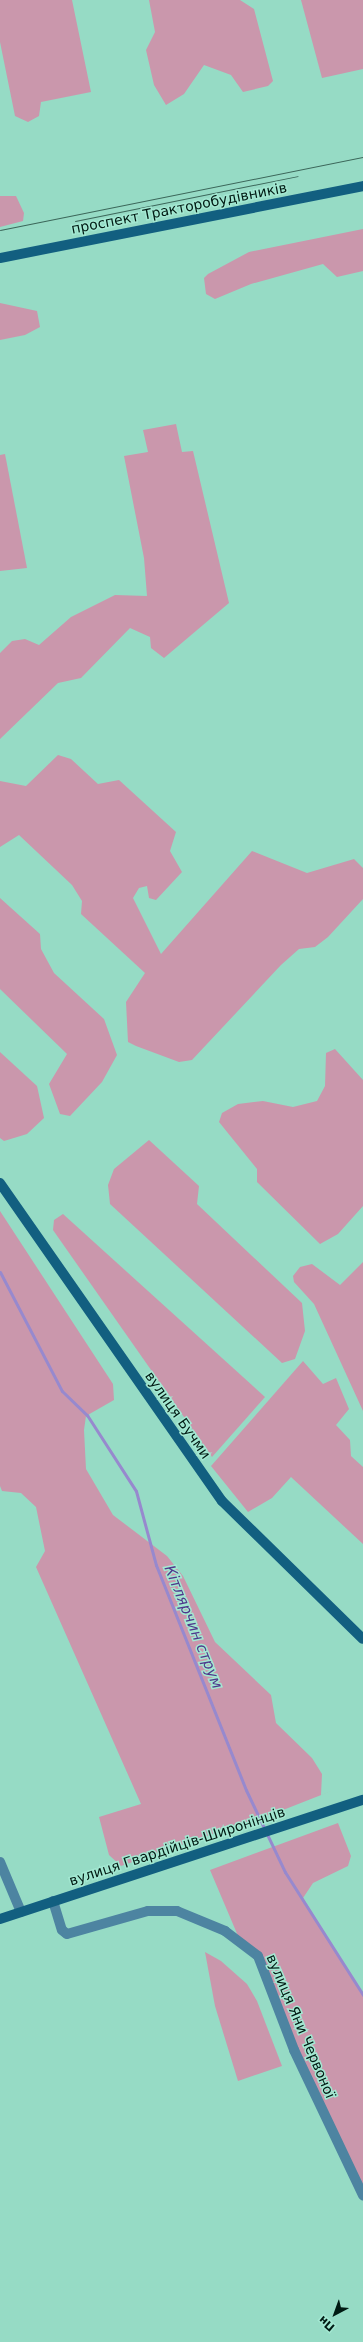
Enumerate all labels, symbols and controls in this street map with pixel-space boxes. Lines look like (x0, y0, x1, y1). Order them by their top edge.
street label: проспект Тракторобудівників (70, 179, 288, 237)
street label: вулиця Бучми (142, 1368, 214, 1462)
water label: Кітлярчин струм (160, 1563, 226, 1691)
street label: вулиця Гвардійців-Широнінців (67, 1803, 287, 1889)
street label: вулиця Яни Червоної (263, 1951, 339, 2101)
north arrow (315, 2294, 355, 2334)
text: Пн (316, 2313, 337, 2334)

